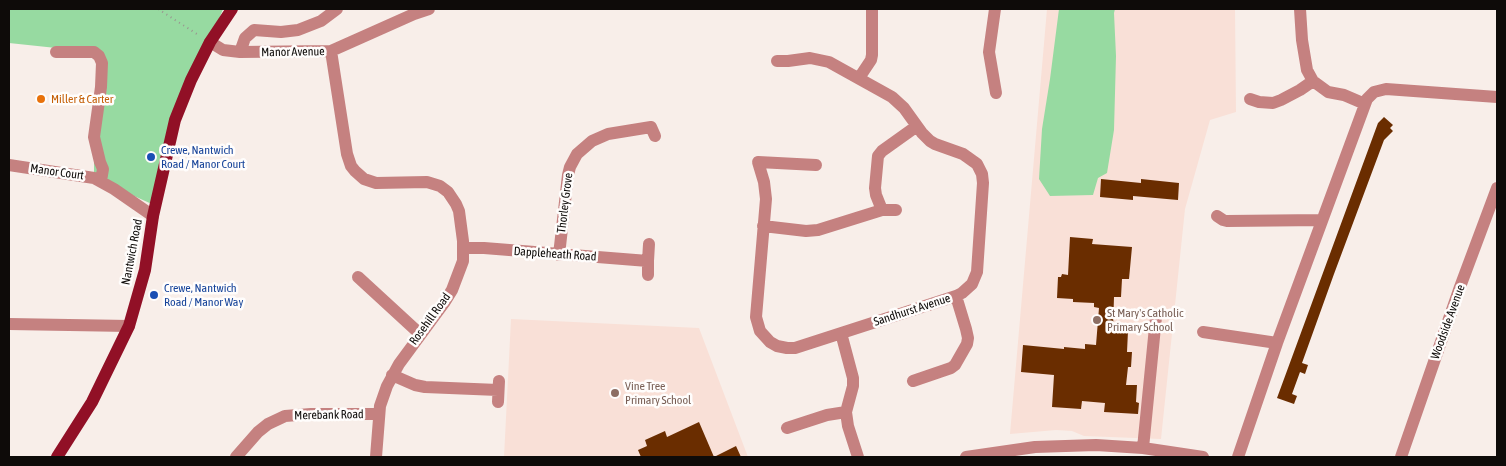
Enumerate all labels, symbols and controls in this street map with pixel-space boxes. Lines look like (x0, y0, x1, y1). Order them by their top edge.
street label: Manor Avenue (261, 44, 325, 60)
place label: Miller & Carter (51, 92, 113, 106)
marker: Miller & Carter (35, 93, 47, 105)
place label: Crewe, Nantwich Road / Manor Court (161, 143, 245, 171)
marker: Crewe, Nantwich Road / Manor Court (145, 151, 157, 163)
street label: Manor Court (29, 161, 85, 183)
street label: Thorley Grove (554, 172, 576, 234)
street label: Nantwich Road (119, 218, 145, 286)
street label: Dappleheath Road (513, 244, 597, 264)
place label: Crewe, Nantwich Road / Manor Way (164, 281, 243, 309)
street label: Woodside Avenue (1428, 283, 1468, 361)
marker: Crewe, Nantwich Road / Manor Way (148, 289, 160, 301)
street label: Rosehill Road (406, 290, 454, 348)
street label: Sandhurst Avenue (872, 291, 952, 329)
place label: St Mary's Catholic Primary School (1107, 306, 1183, 334)
marker: St Mary's Catholic Primary School (1091, 314, 1103, 326)
place label: Vine Tree Primary School (625, 379, 691, 407)
marker: Vine Tree Primary School (609, 387, 621, 399)
street label: Merebank Road (294, 407, 364, 423)

